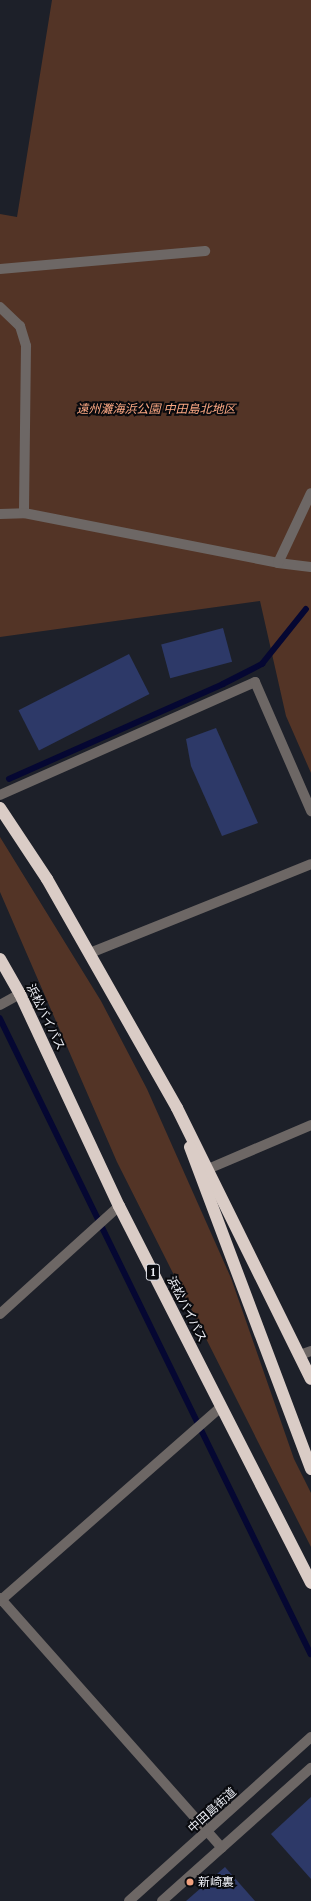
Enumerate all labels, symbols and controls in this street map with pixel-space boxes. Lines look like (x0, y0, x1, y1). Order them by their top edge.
park label: 遠州灘海浜公園 中田島北地区 (77, 402, 235, 416)
street label: 浜松バイパス (24, 981, 68, 1053)
road number: 1 (145, 1263, 161, 1281)
street label: 浜松バイパス (164, 1274, 210, 1344)
street label: 中田島街道 (185, 1785, 239, 1835)
place label: 新崎裏 (198, 1875, 234, 1889)
marker: 新崎裏 (185, 1877, 195, 1887)

